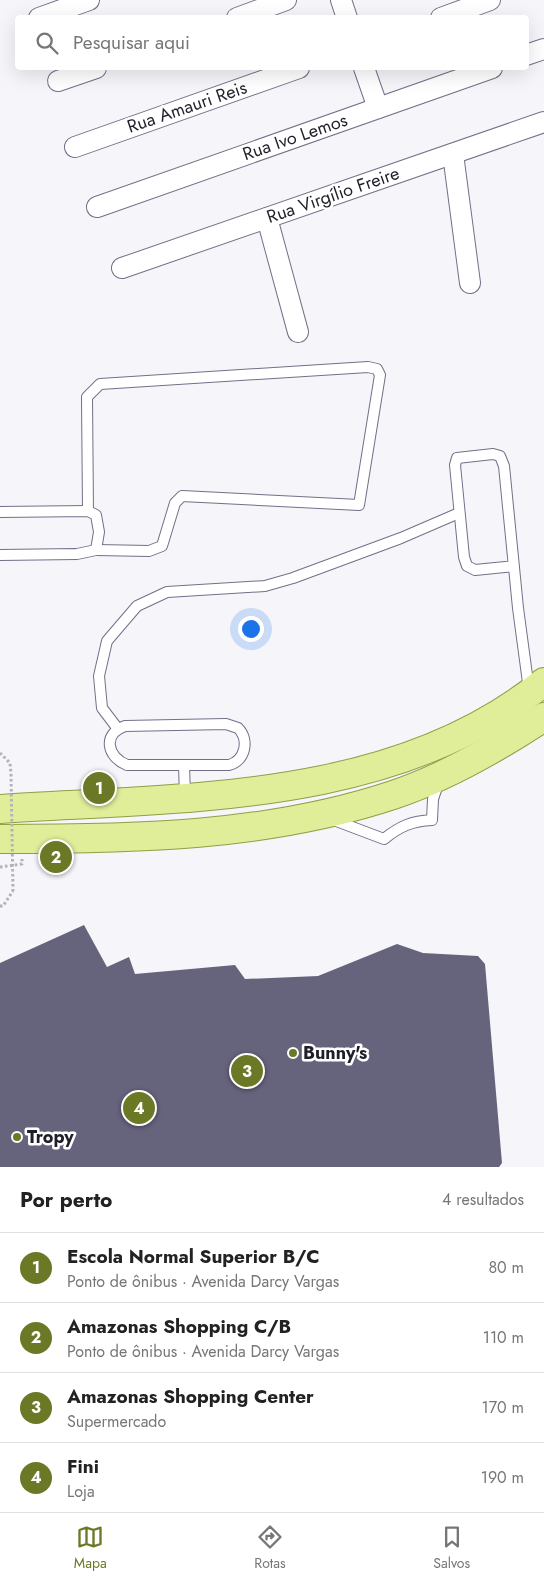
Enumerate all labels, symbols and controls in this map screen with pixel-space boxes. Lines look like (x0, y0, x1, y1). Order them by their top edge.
search box (15, 15, 529, 70)
icon: search (33, 29, 61, 57)
text: Pesquisar aqui (73, 29, 190, 56)
street label: Rua Amauri Reis (124, 74, 250, 140)
street label: Rua Ivo Lemos (239, 107, 351, 167)
street label: Rua Virgílio Freire (263, 160, 403, 230)
your location (238, 616, 264, 642)
pin: 1 (83, 769, 115, 807)
pin: 2 (40, 838, 72, 876)
place label: Bunny's (303, 1040, 367, 1066)
marker: Bunny's (287, 1047, 299, 1059)
pin: 3 (231, 1052, 263, 1090)
pin: 4 (123, 1089, 155, 1127)
place label: Tropy (27, 1124, 74, 1150)
marker: Tropy (11, 1131, 23, 1143)
text: Por perto (20, 1185, 112, 1215)
text: 4 resultados (442, 1188, 524, 1211)
text: Escola Normal Superior B/C (67, 1243, 320, 1270)
text: 1 (32, 1256, 40, 1279)
text: 80 m (488, 1256, 524, 1279)
text: Ponto de ônibus · Avenida Darcy Vargas (67, 1270, 339, 1293)
text: Amazonas Shopping C/B (67, 1313, 291, 1340)
text: 2 (31, 1326, 41, 1349)
text: 110 m (483, 1326, 524, 1349)
text: Ponto de ônibus · Avenida Darcy Vargas (67, 1340, 339, 1363)
text: Amazonas Shopping Center (67, 1383, 314, 1410)
text: 3 (31, 1396, 41, 1419)
text: 170 m (482, 1396, 524, 1419)
text: Supermercado (67, 1410, 166, 1433)
text: Fini (67, 1453, 99, 1480)
text: 4 (30, 1466, 42, 1489)
text: 190 m (481, 1466, 524, 1489)
text: Loja (67, 1480, 95, 1503)
tab: Mapa (74, 1523, 107, 1573)
tab: Rotas (254, 1523, 286, 1573)
tab: Salvos (433, 1523, 470, 1573)

